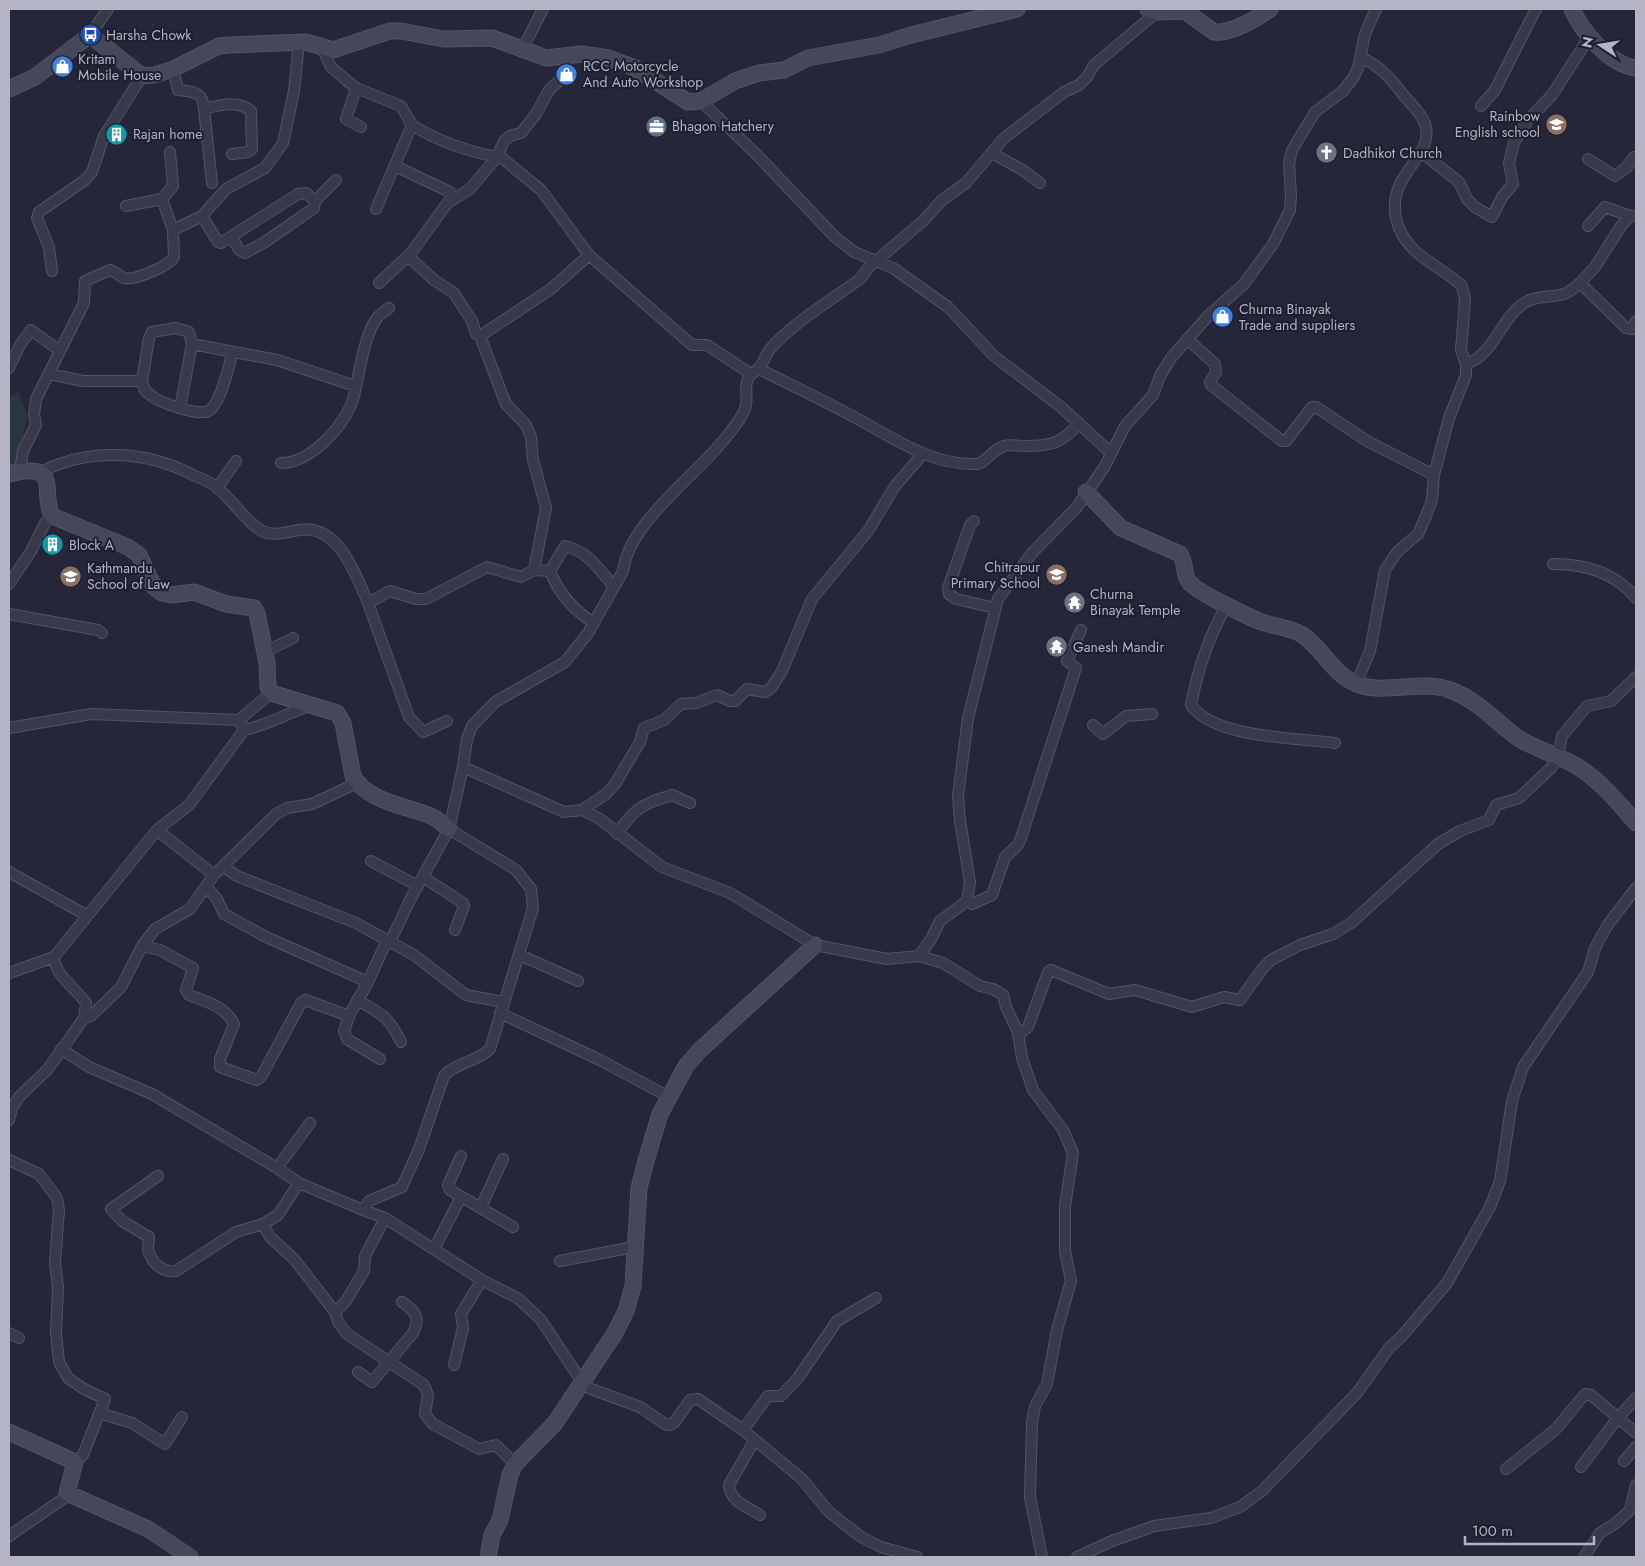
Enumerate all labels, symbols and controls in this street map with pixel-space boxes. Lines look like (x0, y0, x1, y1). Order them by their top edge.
north arrow (1575, 20, 1625, 70)
bus stop icon: Harsha Chowk (78, 23, 102, 47)
place label: Harsha Chowk (106, 25, 192, 45)
text: N (1576, 35, 1598, 50)
place label: Kritam Mobile House (78, 49, 161, 85)
shop icon: Kritam Mobile House (50, 55, 74, 79)
place label: RCC Motorcycle And Auto Workshop (583, 56, 703, 92)
shop icon: RCC Motorcycle And Auto Workshop (555, 62, 579, 86)
place label: Rainbow English school (1455, 106, 1540, 142)
school or university icon: Rainbow English school (1544, 112, 1568, 136)
office icon: Bhagon Hatchery (644, 114, 668, 138)
place label: Bhagon Hatchery (672, 116, 775, 136)
building icon: Rajan home (105, 122, 129, 146)
place label: Rajan home (133, 124, 202, 144)
church icon: Dadhikot Church (1315, 141, 1339, 165)
place label: Dadhikot Church (1343, 143, 1442, 163)
place label: Churna Binayak Trade and suppliers (1239, 299, 1355, 335)
shop icon: Churna Binayak Trade and suppliers (1211, 305, 1235, 329)
building icon: Block A (41, 533, 65, 557)
place label: Block A (69, 535, 115, 555)
place label: Chitrapur Primary School (951, 557, 1040, 593)
place label: Kathmandu School of Law (87, 558, 170, 594)
school or university icon: Chitrapur Primary School (1044, 563, 1068, 587)
school or university icon: Kathmandu School of Law (59, 564, 83, 588)
place label: Churna Binayak Temple (1090, 584, 1180, 620)
temple icon: Churna Binayak Temple (1062, 590, 1086, 614)
temple icon: Ganesh Mandir (1045, 635, 1069, 659)
place label: Ganesh Mandir (1073, 637, 1164, 657)
scale bar (1465, 1514, 1594, 1546)
text: 100 m (1472, 1520, 1513, 1542)

